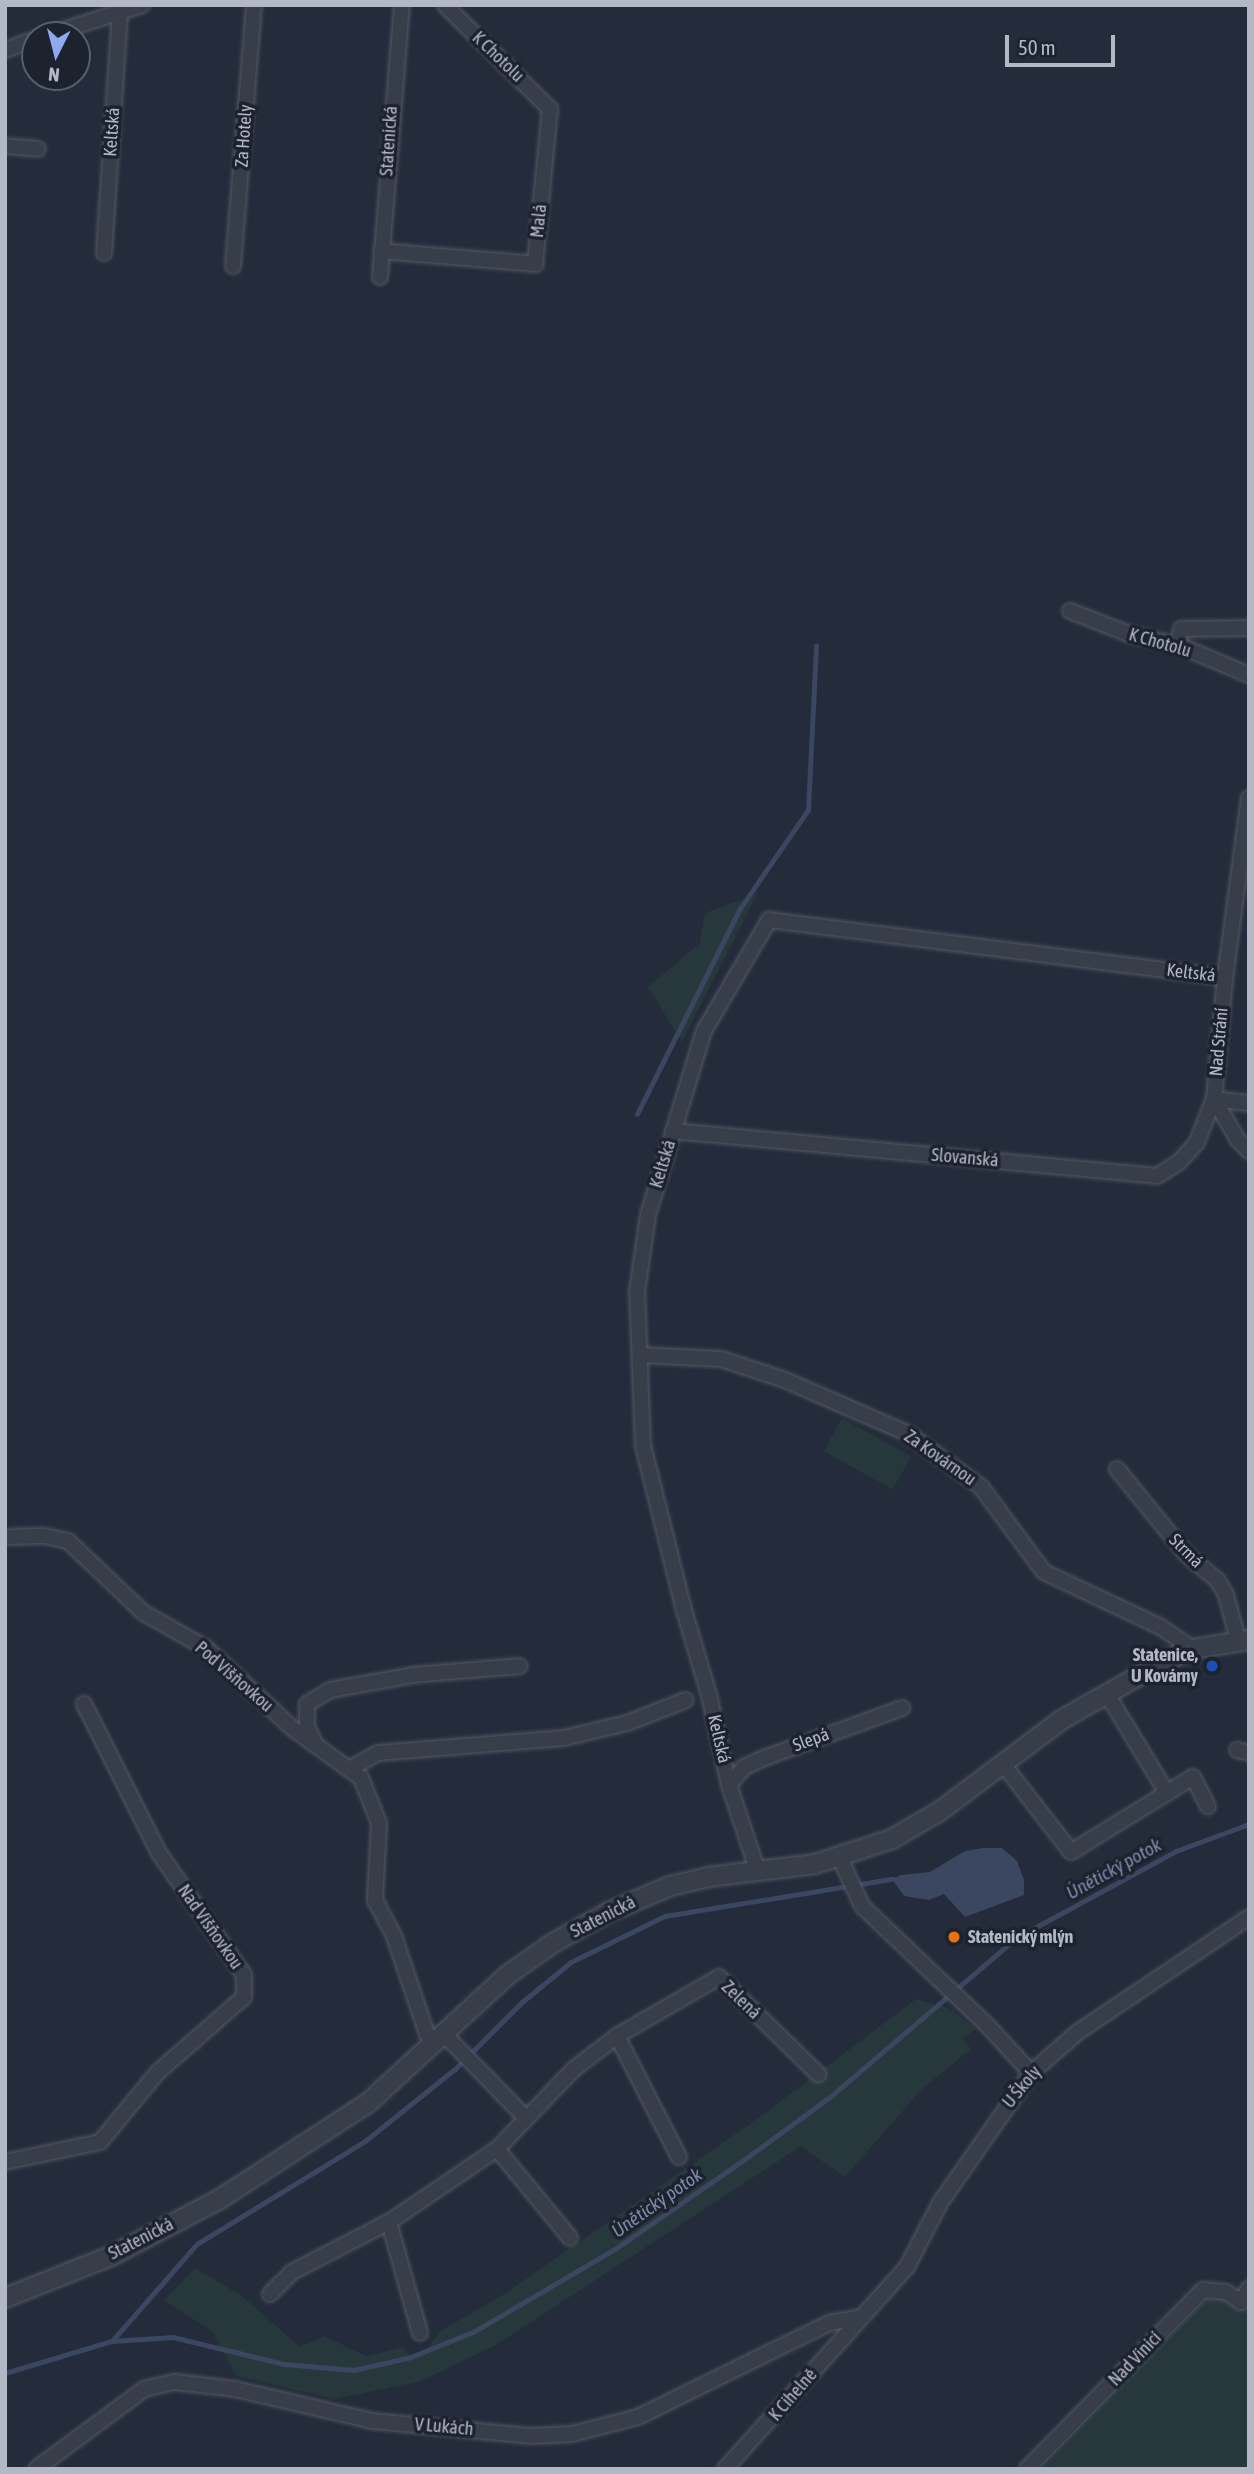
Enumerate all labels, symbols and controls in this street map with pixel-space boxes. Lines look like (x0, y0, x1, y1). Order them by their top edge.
north arrow (21, 21, 91, 91)
scale bar (1009, 21, 1119, 65)
street label: K Chotolu (468, 27, 528, 87)
text: 50 m (1018, 35, 1056, 59)
text: N (47, 63, 61, 86)
street label: Za Hotely (231, 104, 257, 168)
street label: Statenická (376, 105, 402, 177)
street label: Keltská (100, 107, 124, 157)
street label: Malá (527, 203, 551, 239)
street label: K Chotolu (1127, 624, 1193, 662)
street label: Keltská (1165, 959, 1217, 987)
street label: Nad Strání (1205, 1007, 1233, 1077)
street label: Keltská (645, 1137, 681, 1191)
street label: Slovanská (930, 1144, 1000, 1172)
street label: Za Kovárnou (900, 1426, 980, 1490)
street label: Strmá (1164, 1529, 1208, 1573)
street label: Pod Višňovkou (190, 1637, 278, 1717)
place label: Statenice, U Kovárny (1131, 1645, 1198, 1688)
marker: Statenice, U Kovárny (1204, 1658, 1220, 1674)
street label: Keltská (703, 1713, 735, 1765)
street label: Slepá (790, 1723, 832, 1757)
water label: Únětický potok (1062, 1834, 1166, 1904)
street label: Nad Višňovkou (173, 1880, 247, 1974)
street label: Statenická (567, 1891, 639, 1943)
place label: Statenický mlýn (968, 1926, 1073, 1948)
marker: Statenický mlýn (946, 1929, 962, 1945)
street label: Zelená (717, 1976, 765, 2024)
street label: U Školy (998, 2061, 1046, 2113)
water label: Únětický potok (607, 2163, 707, 2243)
street label: Statenická (105, 2213, 177, 2265)
street label: Nad Vinicí (1104, 2328, 1166, 2390)
street label: K Cihelně (764, 2364, 822, 2426)
street label: V Lukách (414, 2414, 474, 2440)

